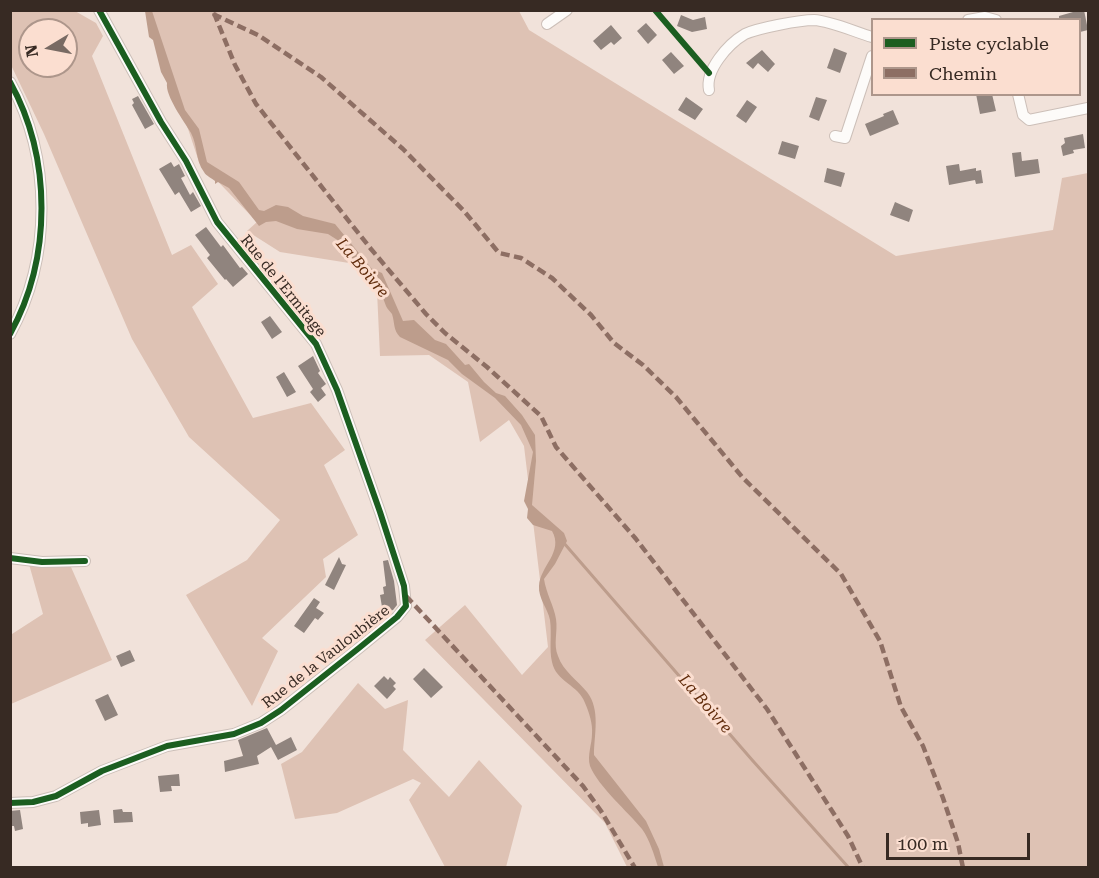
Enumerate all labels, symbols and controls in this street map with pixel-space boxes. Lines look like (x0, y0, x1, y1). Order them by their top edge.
north arrow (18, 18, 78, 78)
legend (871, 18, 1081, 96)
text: Piste cyclable (929, 33, 1049, 54)
text: N (21, 43, 42, 59)
text: Chemin (929, 63, 997, 84)
street label: Rue de l’Ermitage (236, 232, 330, 340)
water label: La Boivre (332, 234, 392, 302)
street label: Rue de la Vauloubière (259, 602, 393, 712)
water label: La Boivre (674, 671, 736, 737)
scale bar (889, 821, 1033, 859)
text: 100 m (897, 833, 948, 854)

